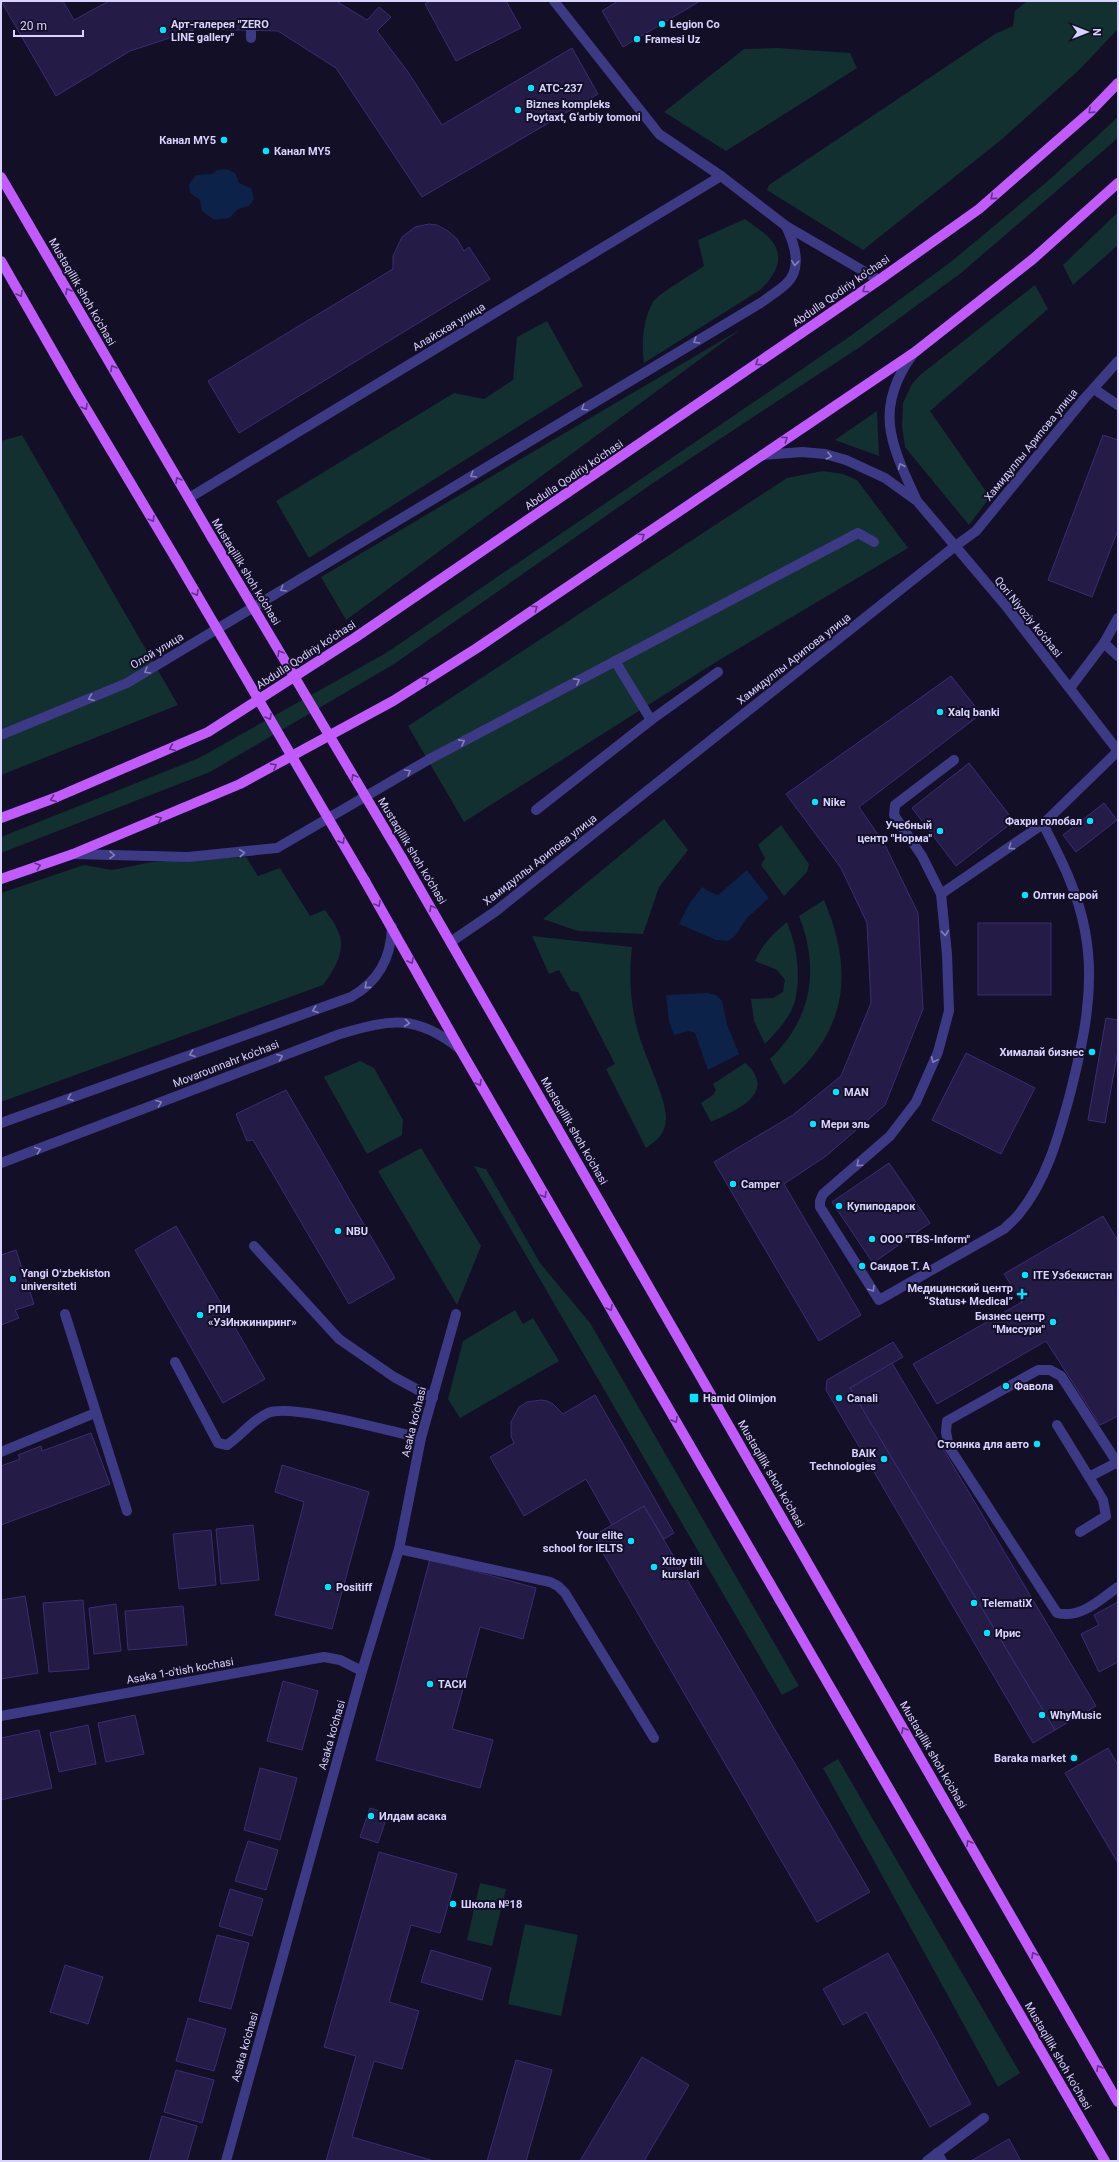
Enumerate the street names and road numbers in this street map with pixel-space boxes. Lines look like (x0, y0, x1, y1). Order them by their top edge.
street label: Mustaqillik shoh ko'chasi (46, 236, 118, 348)
street label: Abdulla Qodiriy ko'chasi (790, 253, 892, 329)
street label: Алайская улица (410, 300, 488, 354)
street label: Хамидуллы Арипова улица (982, 386, 1080, 504)
street label: Abdulla Qodiriy ko'chasi (522, 437, 626, 513)
street label: Mustaqillik shoh ko'chasi (209, 516, 283, 628)
street label: Qori Niyoziy ko'chasi (992, 574, 1064, 660)
street label: Хамидуллы Арипова улица (735, 611, 853, 707)
street label: Abdulla Qodiriy ko'chasi (254, 618, 358, 692)
street label: Олой улица (128, 630, 186, 672)
street label: Mustaqillik shoh ko'chasi (375, 795, 449, 907)
street label: Хамидуллы Арипова улица (481, 812, 599, 908)
street label: Movarounnahr ko'chasi (171, 1038, 281, 1090)
street label: Mustaqillik shoh ko'chasi (538, 1075, 610, 1187)
street label: Asaka ko'chasi (399, 1385, 429, 1459)
street label: Mustaqillik shoh ko'chasi (735, 1418, 807, 1530)
street label: Asaka 1-o'tish kochasi (125, 1655, 235, 1687)
street label: Asaka ko'chasi (316, 1699, 348, 1771)
street label: Mustaqillik shoh ko'chasi (897, 1699, 969, 1811)
street label: Mustaqillik shoh ko'chasi (1022, 2000, 1094, 2112)
street label: Asaka ko'chasi (229, 2011, 261, 2083)

